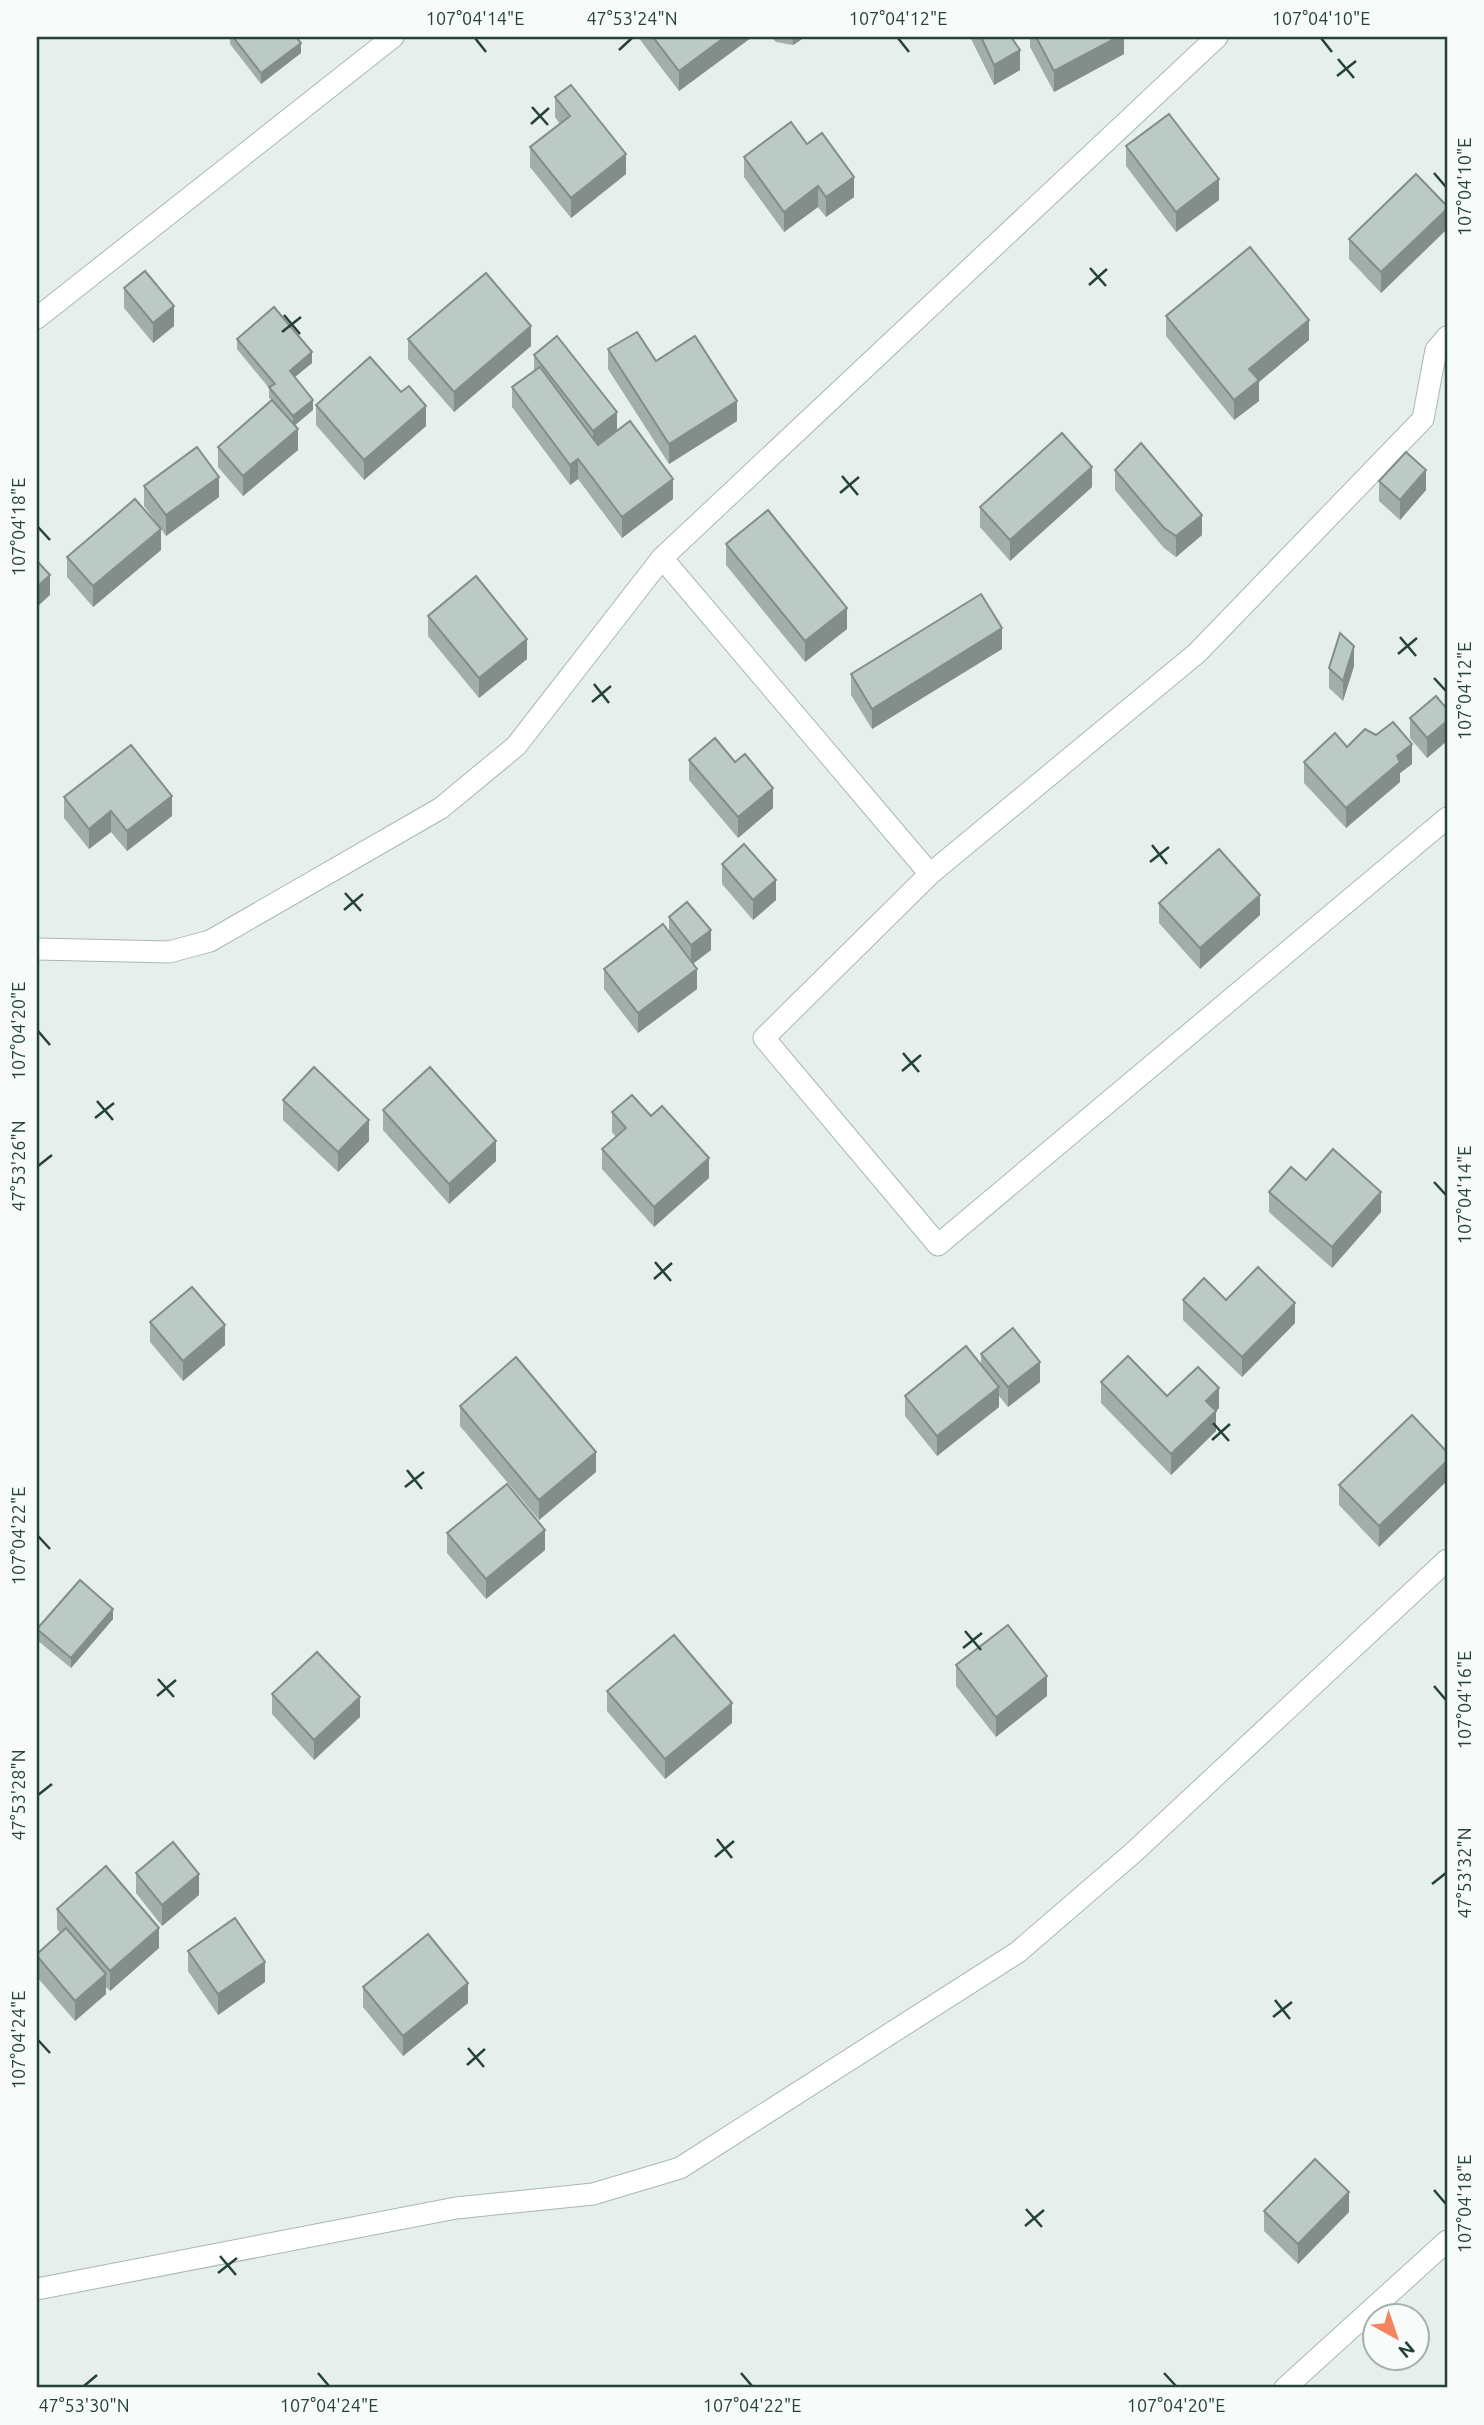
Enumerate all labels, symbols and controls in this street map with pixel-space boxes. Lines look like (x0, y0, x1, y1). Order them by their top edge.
text: 107°04'14"E (426, 8, 524, 28)
text: 47°53'24"N (586, 8, 678, 28)
text: 107°04'12"E (849, 8, 947, 28)
text: 107°04'10"E (1272, 8, 1370, 28)
text: 107°04'10"E (1454, 138, 1474, 236)
text: 107°04'18"E (8, 478, 28, 576)
text: 107°04'12"E (1454, 642, 1474, 740)
text: 107°04'20"E (8, 982, 28, 1080)
text: 47°53'26"N (8, 1120, 28, 1212)
text: 107°04'14"E (1454, 1146, 1474, 1244)
text: 107°04'22"E (8, 1487, 28, 1585)
text: 107°04'16"E (1454, 1651, 1474, 1749)
text: 47°53'28"N (8, 1749, 28, 1841)
text: 47°53'32"N (1454, 1827, 1474, 1919)
text: 107°04'24"E (8, 1991, 28, 2089)
text: 107°04'18"E (1454, 2155, 1474, 2253)
north arrow (1362, 2302, 1432, 2372)
text: N (1394, 2337, 1419, 2363)
text: 47°53'30"N (38, 2395, 130, 2415)
text: 107°04'24"E (280, 2395, 378, 2415)
text: 107°04'22"E (703, 2395, 801, 2415)
text: 107°04'20"E (1127, 2395, 1225, 2415)

